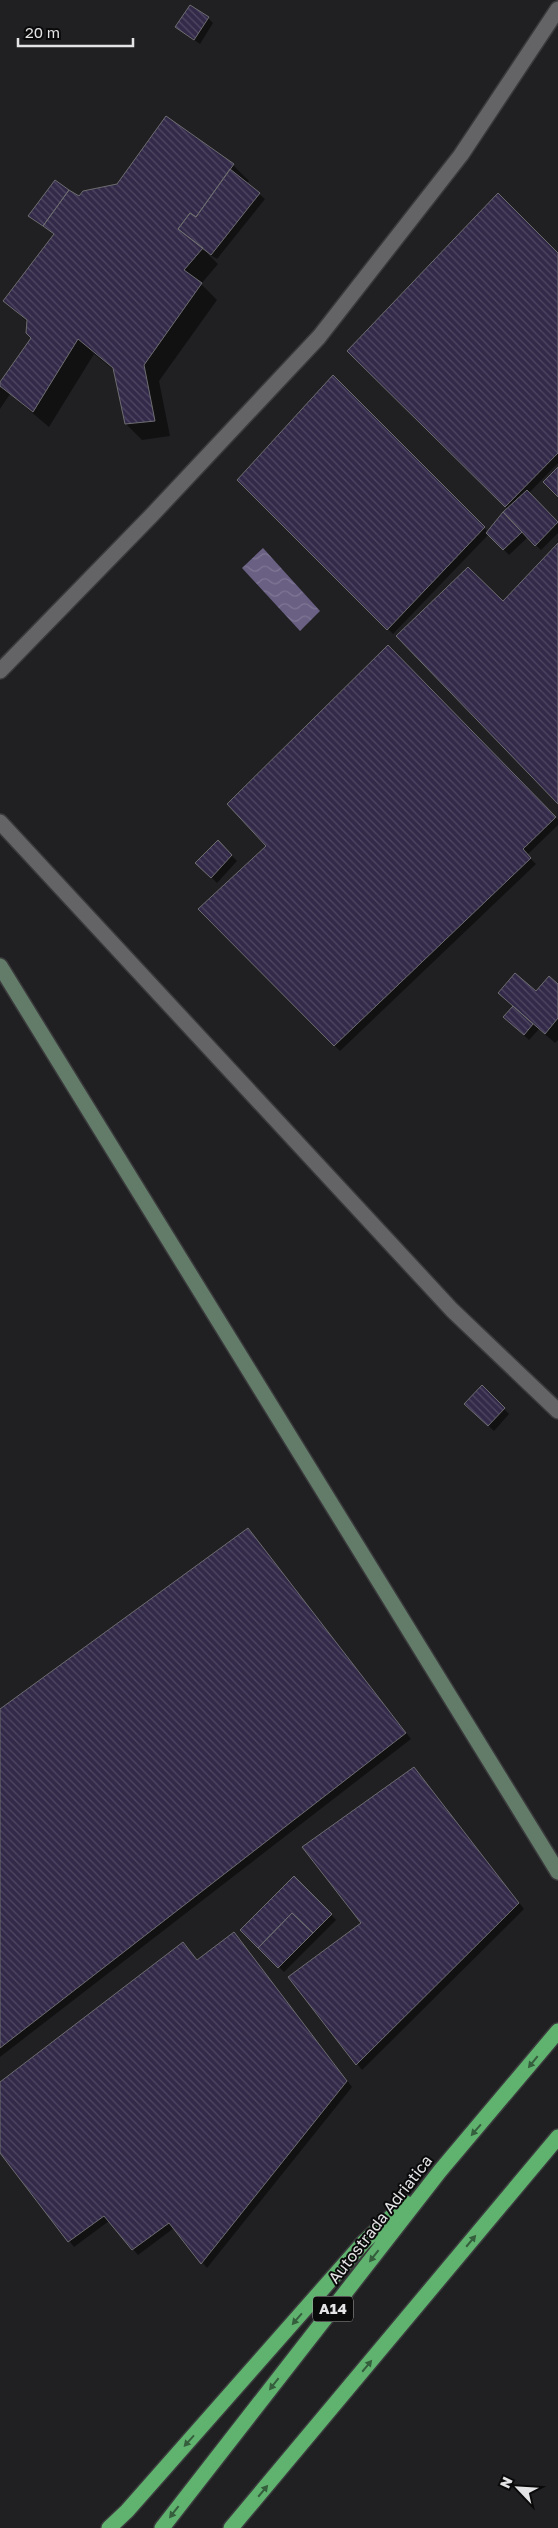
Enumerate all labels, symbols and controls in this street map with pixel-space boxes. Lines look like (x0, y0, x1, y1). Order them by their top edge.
scale bar (18, 15, 132, 47)
text: 20 m (25, 23, 60, 41)
one-way arrow (527, 2055, 538, 2068)
one-way arrow (470, 2123, 482, 2135)
street label: Autostrada Adriatica (324, 2151, 436, 2287)
one-way arrow (466, 2235, 477, 2248)
one-way arrow (368, 2249, 379, 2262)
road number: A14 (313, 2296, 353, 2322)
one-way arrow (291, 2313, 303, 2325)
one-way arrow (361, 2360, 372, 2372)
one-way arrow (268, 2377, 279, 2390)
one-way arrow (184, 2434, 195, 2447)
north arrow (493, 2463, 543, 2513)
text: N (496, 2474, 516, 2491)
one-way arrow (257, 2484, 268, 2497)
one-way arrow (169, 2505, 179, 2519)

